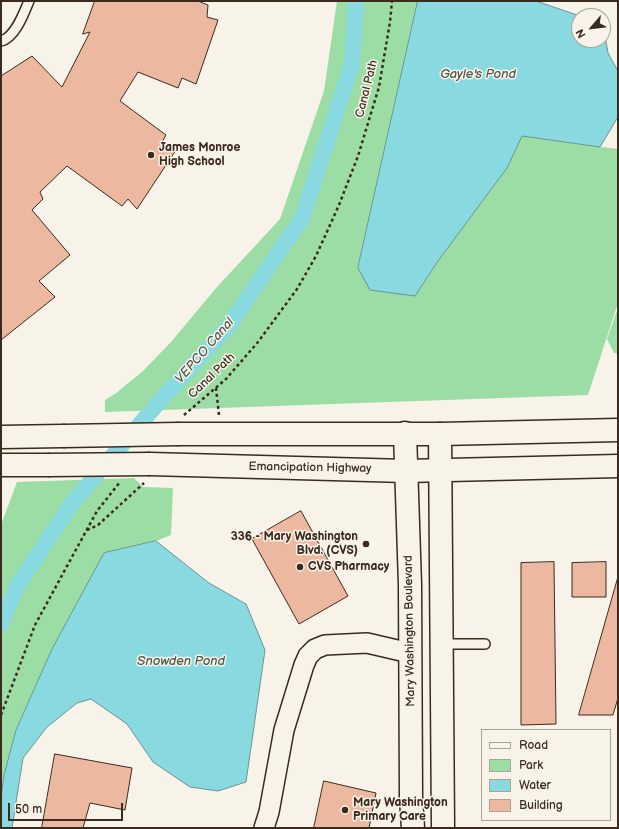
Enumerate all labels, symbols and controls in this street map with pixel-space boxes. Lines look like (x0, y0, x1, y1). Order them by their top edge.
north arrow (571, 8, 611, 48)
text: N (573, 27, 589, 40)
street label: Canal Path (353, 59, 381, 119)
water label: Gayle's Pond (440, 67, 516, 83)
place label: James Monroe High School (159, 141, 240, 169)
marker: James Monroe High School (146, 150, 156, 160)
water label: VEPCO Canal (172, 315, 238, 387)
street label: Canal Path (186, 350, 238, 402)
street label: Emancipation Highway (248, 460, 372, 476)
place label: 336 - Mary Washington Blvd. (CVS) (231, 530, 358, 558)
marker: 336 - Mary Washington Blvd. (CVS) (361, 539, 371, 549)
street label: Mary Washington Boulevard (401, 555, 419, 707)
place label: CVS Pharmacy (308, 560, 389, 574)
marker: CVS Pharmacy (295, 562, 305, 572)
water label: Snowden Pond (137, 654, 225, 670)
legend (481, 729, 611, 821)
text: Road (519, 738, 548, 753)
text: Park (519, 758, 543, 773)
text: Water (519, 778, 551, 793)
scale bar (10, 795, 125, 821)
place label: Mary Washington Primary Care (353, 796, 448, 824)
text: Building (519, 798, 563, 813)
text: 50 m (15, 802, 42, 817)
marker: Mary Washington Primary Care (340, 805, 350, 815)

